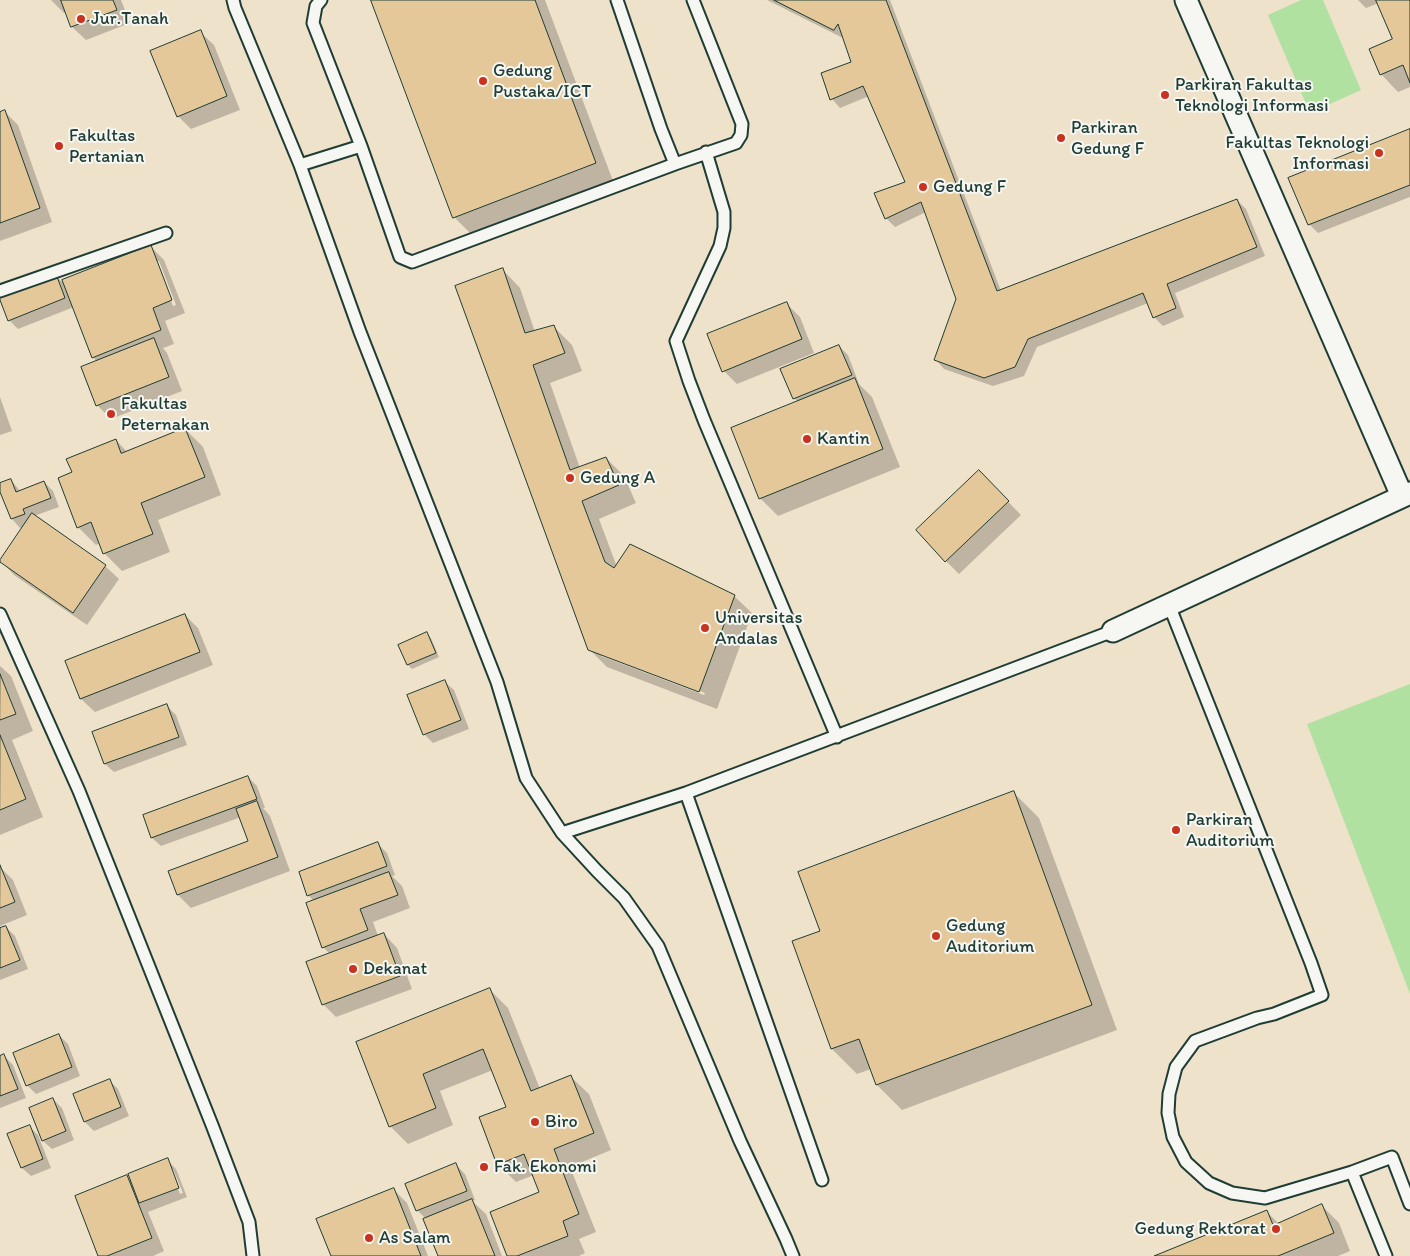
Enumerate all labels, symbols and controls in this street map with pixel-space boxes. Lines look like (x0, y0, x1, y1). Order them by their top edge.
place label: Jur.Tanah (91, 8, 169, 30)
marker: Jur.Tanah (75, 13, 87, 25)
place label: Gedung Pustaka/ICT (493, 60, 591, 102)
place label: Parkiran Fakultas Teknologi Informasi (1175, 74, 1329, 116)
marker: Gedung Pustaka/ICT (477, 75, 489, 87)
marker: Parkiran Fakultas Teknologi Informasi (1159, 89, 1171, 101)
place label: Parkiran Gedung F (1071, 117, 1144, 160)
place label: Fakultas Pertanian (69, 125, 144, 168)
marker: Parkiran Gedung F (1055, 132, 1067, 144)
place label: Fakultas Teknologi Informasi (1226, 132, 1369, 174)
marker: Fakultas Pertanian (53, 140, 65, 152)
marker: Fakultas Teknologi Informasi (1373, 147, 1385, 159)
place label: Gedung F (933, 176, 1006, 198)
marker: Gedung F (917, 181, 929, 193)
place label: Fakultas Peternakan (121, 393, 209, 436)
marker: Fakultas Peternakan (105, 408, 117, 420)
place label: Kantin (817, 428, 870, 450)
marker: Kantin (801, 433, 813, 445)
place label: Gedung A (580, 467, 655, 489)
marker: Gedung A (564, 472, 576, 484)
place label: Universitas Andalas (715, 607, 803, 650)
marker: Universitas Andalas (699, 622, 711, 634)
place label: Parkiran Auditorium (1186, 809, 1274, 852)
marker: Parkiran Auditorium (1170, 824, 1182, 836)
place label: Gedung Auditorium (946, 915, 1034, 958)
marker: Gedung Auditorium (930, 930, 942, 942)
place label: Dekanat (363, 958, 427, 980)
marker: Dekanat (347, 963, 359, 975)
place label: Biro (545, 1111, 578, 1133)
marker: Biro (529, 1116, 541, 1128)
place label: Fak. Ekonomi (494, 1156, 597, 1178)
marker: Fak. Ekonomi (478, 1161, 490, 1173)
place label: Gedung Rektorat (1135, 1218, 1266, 1240)
marker: Gedung Rektorat (1270, 1223, 1282, 1235)
place label: As Salam (379, 1227, 451, 1249)
marker: As Salam (363, 1232, 375, 1244)

